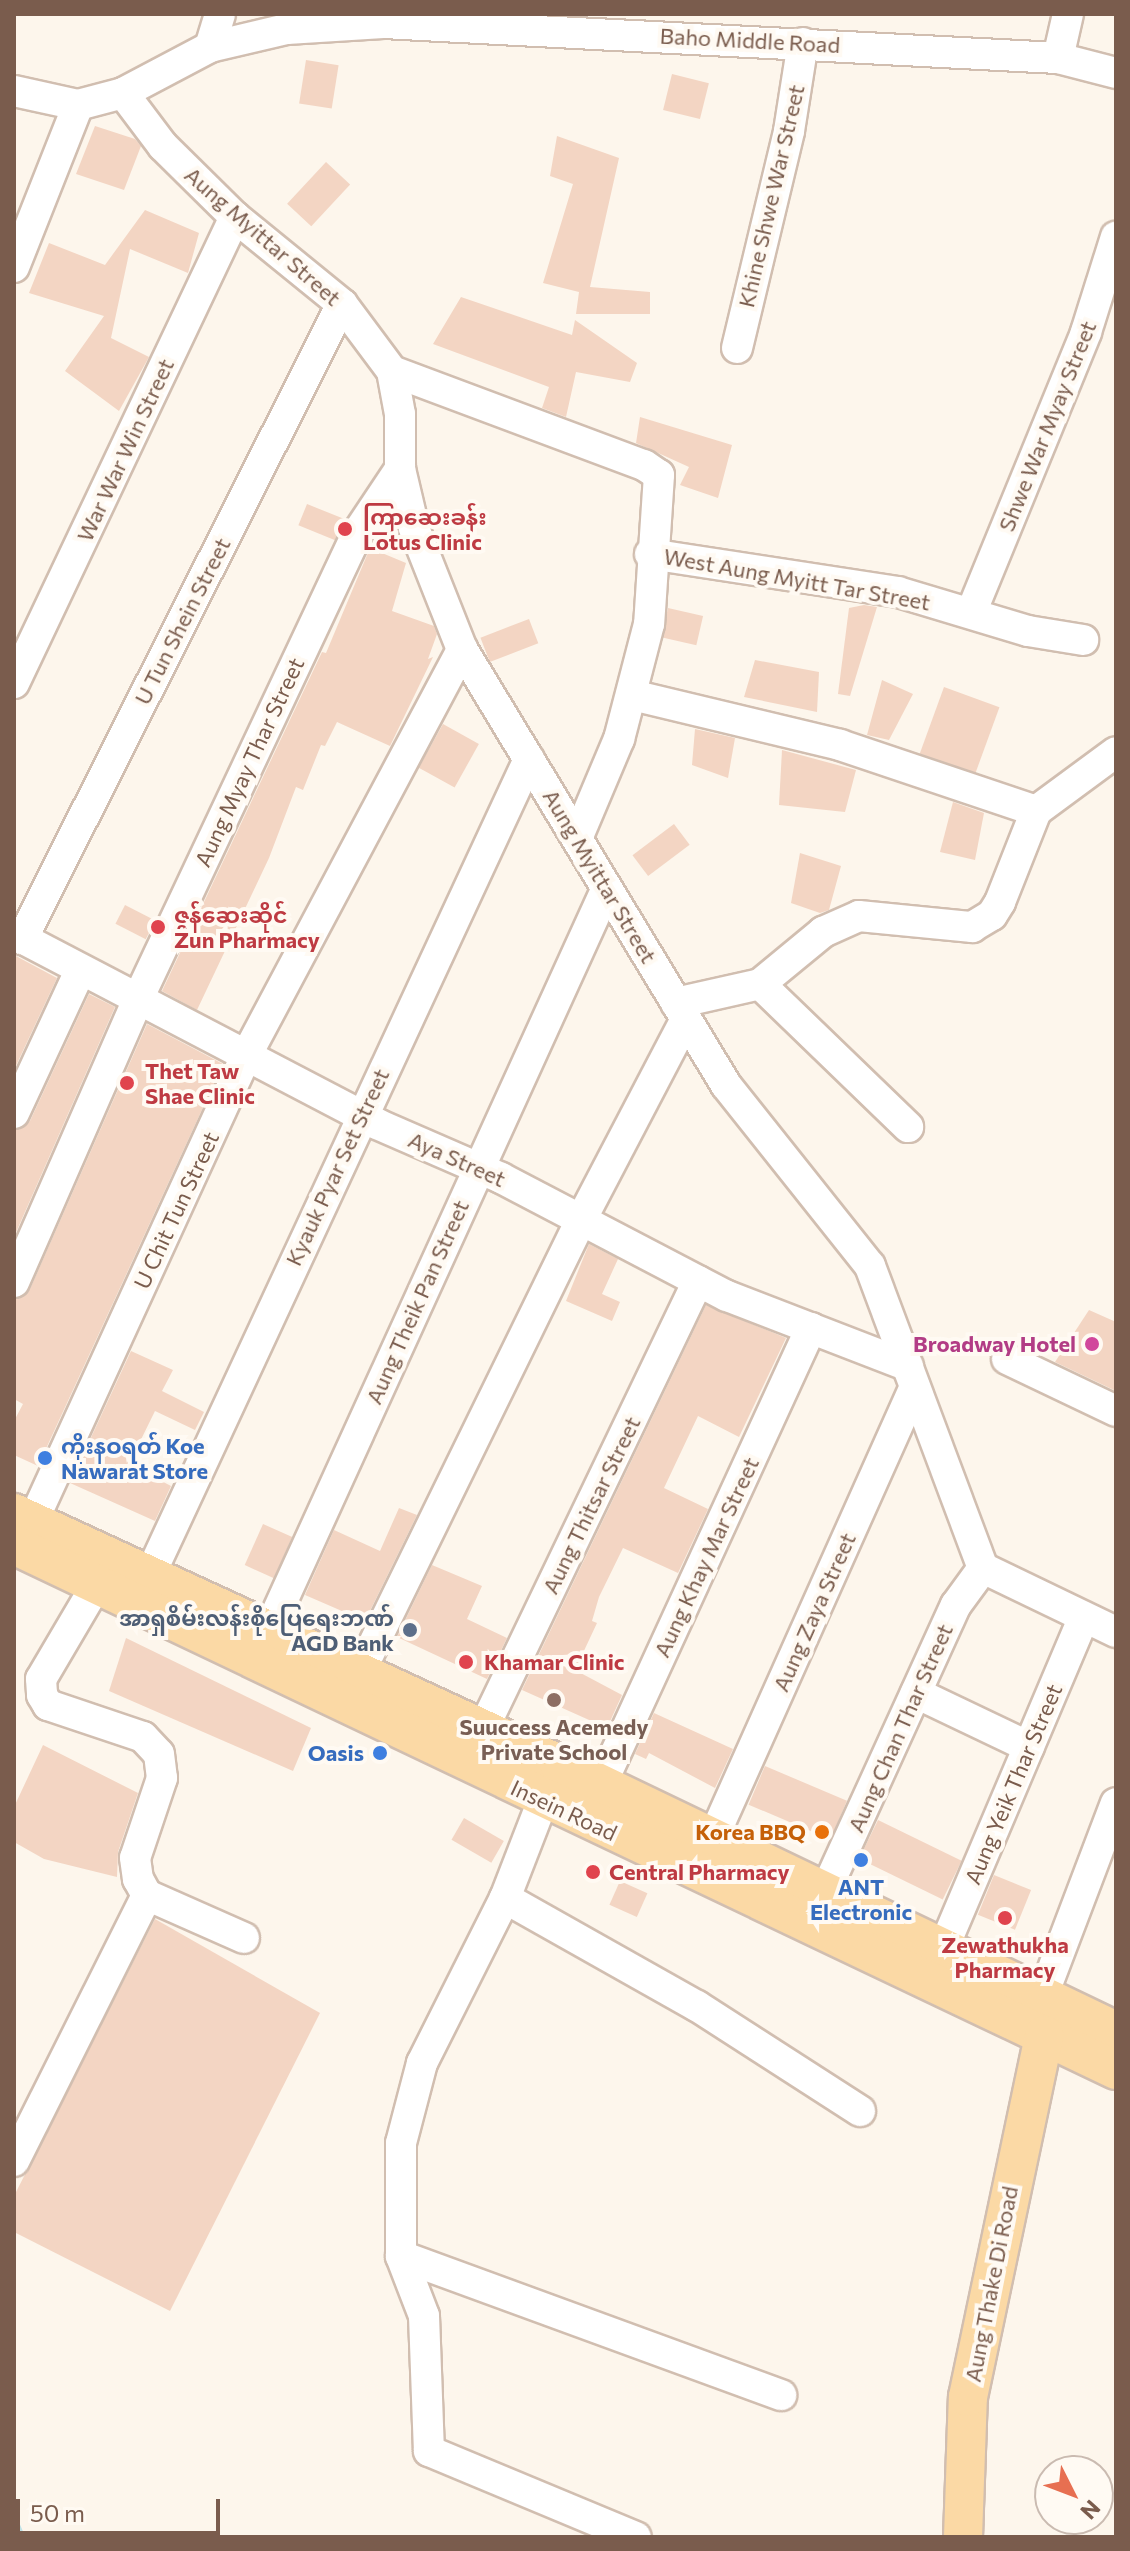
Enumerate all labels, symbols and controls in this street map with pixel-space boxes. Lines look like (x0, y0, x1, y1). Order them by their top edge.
street label: Baho Middle Road (659, 22, 841, 58)
street label: Khine Shwe War Street (733, 82, 809, 310)
street label: Aung Myittar Street (180, 161, 346, 311)
street label: Shwe War Myay Street (993, 317, 1101, 535)
street label: War War Win Street (71, 354, 179, 546)
place label: ကြာဆေးခန်း Lotus Clinic (363, 503, 487, 554)
marker: ကြာဆေးခန်း Lotus Clinic (334, 518, 356, 540)
street label: U Tun Shein Street (129, 533, 235, 709)
street label: West Aung Myitt Tar Street (662, 543, 932, 615)
street label: Aung Myay Thar Street (189, 653, 309, 871)
street label: Aung Myittar Street (538, 784, 662, 968)
place label: ဇွန်ဆေးဆိုင် Zun Pharmacy (174, 901, 320, 952)
marker: ဇွန်ဆေးဆိုင် Zun Pharmacy (149, 918, 167, 936)
place label: Thet Taw Shae Clinic (145, 1057, 255, 1108)
street label: Kyauk Pyar Set Street (280, 1064, 394, 1270)
marker: Thet Taw Shae Clinic (116, 1072, 138, 1094)
street label: Aya Street (404, 1126, 510, 1192)
street label: U Chit Tun Street (128, 1127, 224, 1293)
street label: Aung Theik Pan Street (360, 1196, 474, 1408)
place label: Broadway Hotel (913, 1331, 1076, 1357)
marker: Broadway Hotel (1083, 1335, 1101, 1353)
street label: Aung Thitsar Street (537, 1412, 645, 1598)
place label: ကိုးနဝရတ် Koe Nawarat Store (61, 1432, 208, 1484)
marker: ကိုးနဝရတ် Koe Nawarat Store (36, 1449, 54, 1467)
street label: Aung Khay Mar Street (648, 1453, 764, 1661)
street label: Aung Zaya Street (767, 1528, 861, 1696)
place label: အာရှစိမ်းလန်းစိုပြေရေးဘဏ် AGD Bank (119, 1604, 394, 1656)
street label: Aung Chan Thar Street (842, 1620, 958, 1836)
marker: အာရှစိမ်းလန်းစိုပြေရေးဘဏ် AGD Bank (401, 1621, 419, 1639)
place label: Khamar Clinic (484, 1649, 624, 1675)
marker: Khamar Clinic (455, 1651, 477, 1673)
street label: Aung Yeik Thar Street (959, 1680, 1067, 1888)
marker: Suuccess Acemedy Private School (545, 1691, 563, 1709)
place label: Suuccess Acemedy Private School (459, 1713, 649, 1764)
place label: Oasis (308, 1740, 364, 1766)
marker: Oasis (371, 1744, 389, 1762)
street label: Insein Road (507, 1774, 621, 1846)
place label: Korea BBQ (695, 1819, 806, 1845)
marker: Korea BBQ (813, 1823, 831, 1841)
marker: ANT Electronic (852, 1851, 870, 1869)
place label: Central Pharmacy (609, 1859, 789, 1885)
marker: Central Pharmacy (584, 1863, 602, 1881)
place label: ANT Electronic (810, 1873, 912, 1924)
marker: Zewathukha Pharmacy (996, 1909, 1014, 1927)
place label: Zewathukha Pharmacy (941, 1931, 1069, 1982)
street label: Aung Thake Di Road (959, 2184, 1023, 2384)
north arrow (1034, 2455, 1114, 2535)
scale bar (20, 2483, 224, 2533)
text: N (1075, 2495, 1106, 2525)
text: 50 m (30, 2498, 85, 2527)

